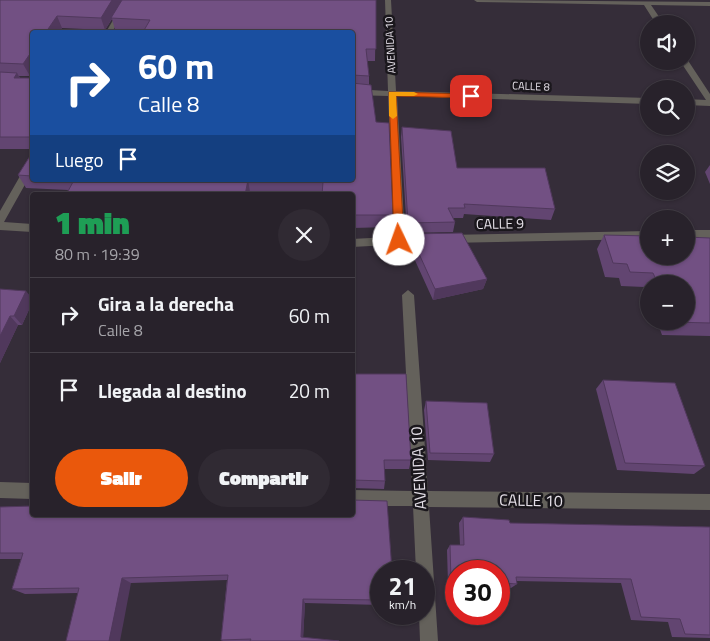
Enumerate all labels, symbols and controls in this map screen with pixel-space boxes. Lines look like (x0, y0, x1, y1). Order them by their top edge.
map controls (640, 15, 695, 330)
button: sound (640, 15, 695, 70)
street label: AVENIDA 10 (381, 16, 399, 74)
text: 60 m (138, 39, 214, 93)
icon: right (55, 50, 120, 115)
pin (450, 75, 492, 117)
street label: CALLE 8 (512, 77, 550, 95)
button: search (640, 80, 695, 135)
icon: arrive (457, 82, 485, 110)
text: Calle 8 (138, 87, 199, 121)
text: Luego (55, 145, 104, 174)
icon: arrive (114, 145, 142, 173)
button: layers (640, 145, 695, 200)
text: 1 min (55, 200, 130, 246)
button: close (278, 209, 330, 261)
button: + (640, 210, 695, 265)
street label: CALLE 9 (476, 212, 524, 234)
position arrow (372, 213, 424, 265)
text: 80 m · 19:39 (55, 242, 140, 266)
button: − (640, 275, 695, 330)
text: Gira a la derecha (98, 289, 234, 318)
icon: right (55, 301, 83, 329)
text: 60 m (289, 301, 330, 330)
text: Calle 8 (98, 318, 143, 342)
icon: arrive (55, 376, 83, 404)
text: Llegada al destino (98, 376, 247, 405)
text: 20 m (289, 376, 330, 405)
street label: AVENIDA 10 (404, 426, 432, 510)
button: Salir (55, 449, 188, 507)
button: Compartir (198, 449, 330, 507)
street label: CALLE 10 (499, 487, 563, 513)
speed limit sign: 30 (445, 560, 510, 625)
text: 21 (388, 567, 417, 605)
text: km/h (389, 595, 416, 614)

